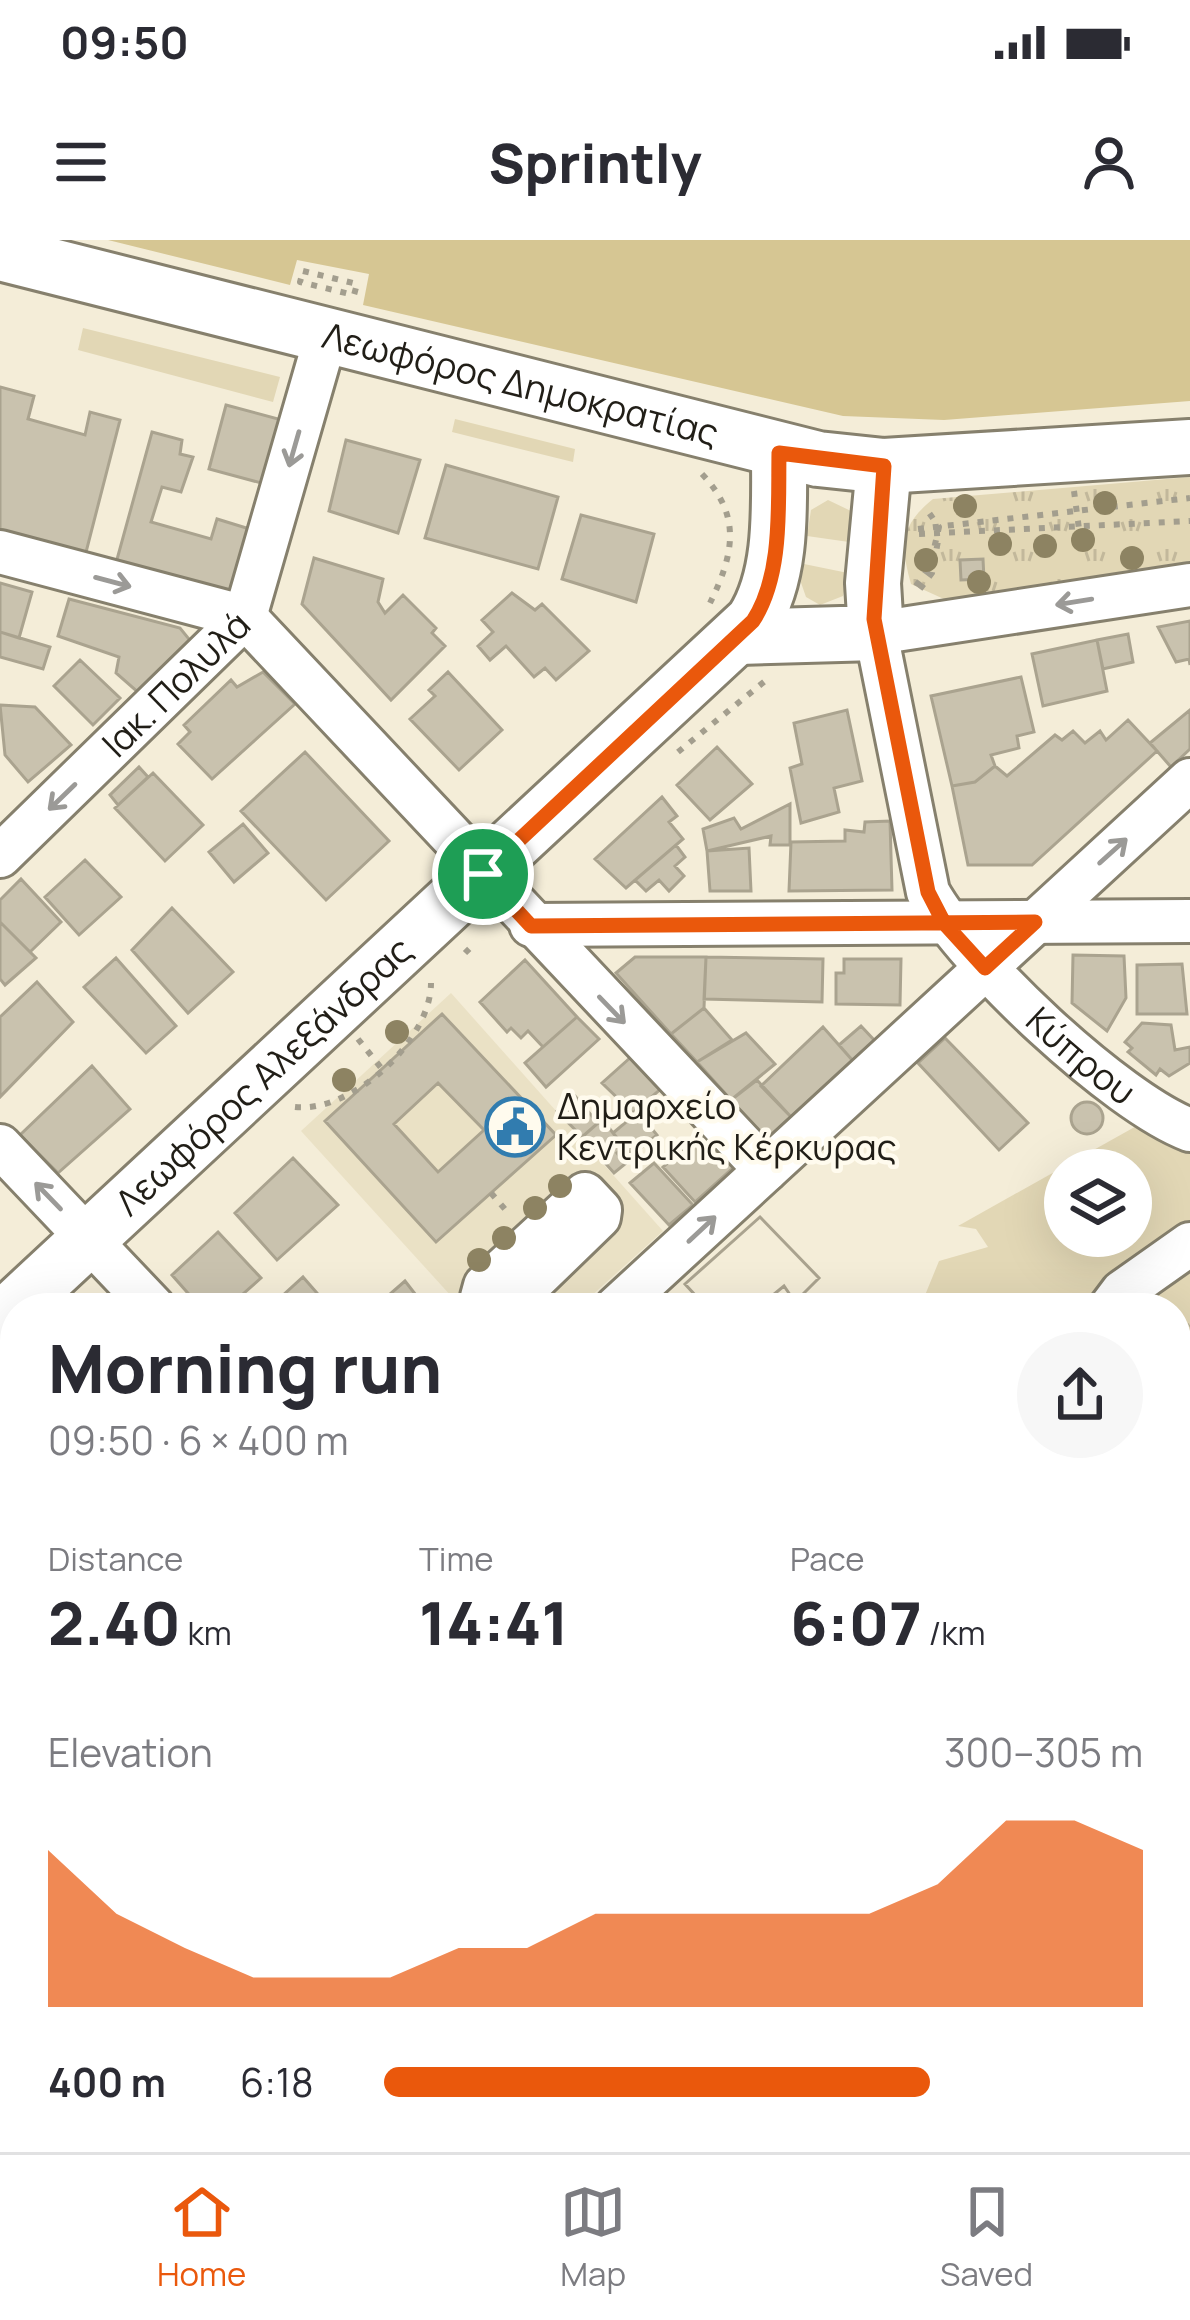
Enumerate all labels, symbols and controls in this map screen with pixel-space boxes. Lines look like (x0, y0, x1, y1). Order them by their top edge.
text: 09:50 (60, 11, 189, 73)
text: Sprintly (488, 125, 702, 199)
icon: menu (48, 129, 114, 195)
icon: person (1076, 129, 1142, 195)
street label: Λεωφόρος Δημοκρατίας (318, 310, 724, 457)
one-way arrow (281, 429, 303, 467)
one-way arrow (93, 573, 131, 595)
one-way arrow (1056, 591, 1095, 614)
street label: Ιακ. Πολυλά (91, 600, 261, 767)
one-way arrow (48, 782, 77, 810)
pin (432, 823, 534, 925)
one-way arrow (1097, 838, 1127, 865)
icon: arrive (450, 841, 516, 907)
street label: Λεωφόρος Αλεξάνδρας (104, 925, 422, 1226)
one-way arrow (597, 995, 625, 1024)
street label: Κύπρου (1016, 996, 1146, 1116)
place label: Δημαρχείο Κεντρικής Κέρκυρας (557, 1081, 897, 1171)
public building icon: Δημαρχείο Κεντρικής Κέρκυρας (484, 1096, 546, 1158)
map controls (1044, 1149, 1152, 1257)
button: layers (1044, 1149, 1152, 1257)
one-way arrow (35, 1182, 63, 1212)
one-way arrow (687, 1216, 717, 1243)
text: Morning run (48, 1323, 442, 1413)
button: share (1017, 1332, 1143, 1458)
text: 09:50 · 6 × 400 m (48, 1413, 349, 1467)
text: Distance (48, 1536, 183, 1581)
text: Time (419, 1536, 494, 1581)
text: Pace (790, 1536, 865, 1581)
text: 2.40 (48, 1581, 181, 1663)
text: 14:41 (419, 1581, 569, 1663)
text: 6:07 (790, 1581, 922, 1663)
text: km (181, 1610, 232, 1655)
text: /km (922, 1610, 986, 1655)
text: Elevation (48, 1725, 213, 1779)
text: 300–305 m (944, 1725, 1143, 1779)
text: 400 m (48, 2055, 166, 2109)
text: 6:18 (240, 2055, 314, 2109)
tab: Home (157, 2179, 246, 2296)
tab: Map (560, 2179, 626, 2296)
tab: Saved (940, 2179, 1033, 2296)

